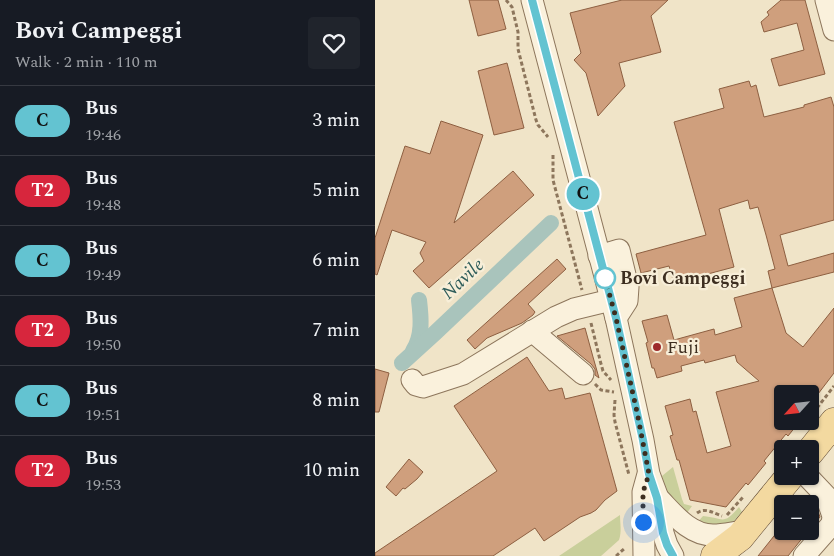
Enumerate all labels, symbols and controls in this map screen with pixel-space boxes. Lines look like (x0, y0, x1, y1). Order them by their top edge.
text: Bovi Campeggi (15, 13, 182, 49)
button: heart (308, 17, 360, 69)
text: Walk · 2 min · 110 m (15, 50, 158, 74)
text: Bus (85, 94, 118, 123)
text: 3 min (312, 106, 360, 135)
text: C (36, 107, 49, 134)
text: 19:46 (85, 123, 121, 147)
text: Bus (85, 164, 118, 193)
text: 5 min (312, 176, 360, 205)
text: T2 (31, 177, 54, 204)
line badge: C (567, 178, 599, 210)
text: C (577, 180, 589, 207)
text: 19:48 (85, 193, 121, 217)
text: Bus (85, 234, 118, 263)
text: 6 min (312, 246, 360, 275)
text: C (36, 247, 49, 274)
water label: Navile (435, 251, 491, 307)
text: 19:49 (85, 263, 121, 287)
place label: Bovi Campeggi (620, 265, 745, 292)
marker: Bovi Campeggi (594, 267, 616, 289)
text: Bus (85, 304, 118, 333)
text: 7 min (312, 316, 360, 345)
text: T2 (31, 317, 54, 344)
text: 19:50 (85, 333, 121, 357)
place label: Fuji (667, 334, 699, 361)
marker: Fuji (651, 341, 663, 353)
text: Bus (85, 374, 118, 403)
north arrow (774, 385, 819, 430)
map controls (774, 385, 819, 540)
text: 8 min (312, 386, 360, 415)
text: C (36, 387, 49, 414)
text: 19:51 (85, 403, 121, 427)
button: + (774, 440, 819, 485)
text: Bus (85, 444, 118, 473)
text: 10 min (303, 456, 360, 485)
text: T2 (31, 457, 54, 484)
text: 19:53 (85, 473, 121, 497)
button: − (774, 495, 819, 540)
your location (631, 510, 656, 535)

